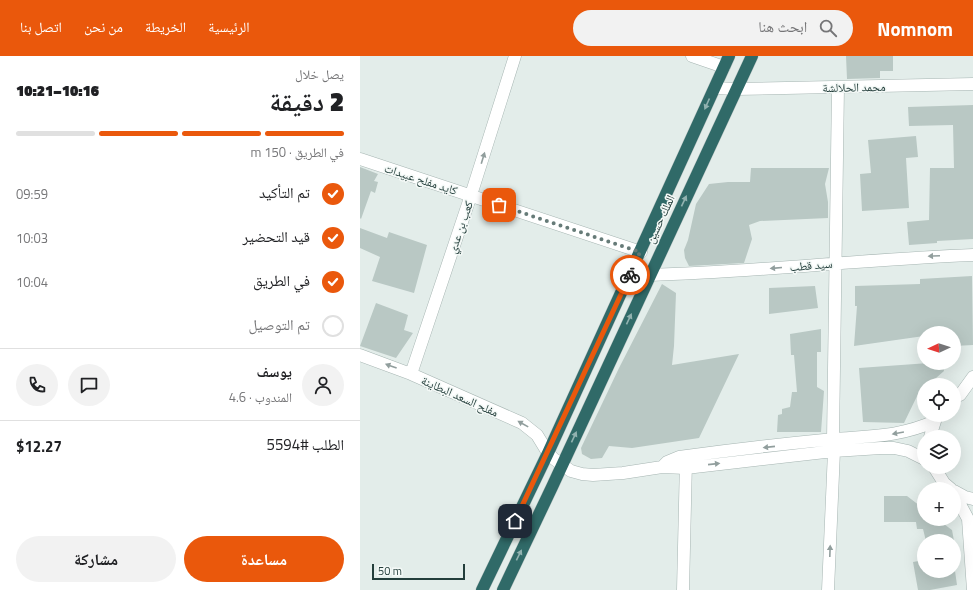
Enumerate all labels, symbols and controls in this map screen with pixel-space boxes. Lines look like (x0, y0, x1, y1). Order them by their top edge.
search box (573, 10, 853, 46)
text: Nomnom (877, 14, 953, 43)
text: ابحث هنا (758, 15, 807, 38)
text: اتصل بنا (20, 16, 62, 37)
text: من نحن (84, 16, 123, 37)
text: الخريطة (145, 16, 186, 37)
text: الرئيسية (208, 16, 250, 37)
icon: search (817, 17, 839, 39)
text: يصل خلال (295, 64, 344, 84)
street label: محمد الحلالشة (822, 77, 886, 97)
text: 10:16–10:21 (16, 79, 99, 102)
text: 2 دقيقة (269, 82, 344, 121)
one-way arrow (704, 99, 710, 110)
text: في الطريق · 150 m (251, 142, 344, 162)
one-way arrow (480, 152, 486, 164)
street label: كايد مفلح عبيدات (382, 158, 460, 200)
text: تم التأكيد (259, 181, 310, 204)
icon: check (322, 183, 344, 205)
text: 09:59 (16, 184, 48, 204)
pin (482, 188, 516, 222)
street label: الملك حسين (640, 191, 680, 246)
icon: bag (488, 194, 510, 216)
one-way arrow (681, 195, 687, 207)
street label: كعب بن عدي (442, 198, 479, 256)
text: قيد التحضير (243, 225, 310, 248)
icon: check (322, 227, 344, 249)
text: 10:03 (16, 228, 48, 248)
one-way arrow (928, 253, 940, 260)
street label: سيد قطب (789, 254, 833, 276)
courier (610, 255, 650, 295)
icon: bike (619, 264, 641, 286)
one-way arrow (770, 264, 782, 271)
text: في الطريق (253, 269, 310, 292)
icon: check (322, 271, 344, 293)
text: 10:04 (16, 272, 48, 292)
text: تم التوصيل (248, 313, 310, 336)
one-way arrow (626, 313, 632, 325)
north arrow (917, 326, 961, 370)
map controls (917, 326, 961, 578)
text: يوسف (257, 360, 292, 383)
one-way arrow (384, 363, 396, 369)
button: phone (16, 364, 58, 406)
button: chat (68, 364, 110, 406)
button: person (302, 364, 344, 406)
street label: مفلح السعد البطاينة (418, 370, 502, 422)
button: locate (917, 378, 961, 422)
text: المندوب · 4.6 (229, 387, 292, 407)
one-way arrow (517, 421, 528, 428)
button: layers (917, 430, 961, 474)
one-way arrow (571, 431, 578, 443)
one-way arrow (892, 431, 904, 437)
text: الطلب #5594 (267, 433, 344, 456)
text: $12.27 (16, 435, 62, 458)
one-way arrow (763, 443, 775, 450)
one-way arrow (708, 461, 720, 468)
button: + (917, 482, 961, 526)
pin (498, 504, 532, 538)
icon: home (504, 510, 526, 532)
button: − (917, 534, 961, 578)
button: مشاركة (16, 536, 176, 582)
button: مساعدة (184, 536, 344, 582)
one-way arrow (827, 544, 833, 557)
one-way arrow (516, 549, 522, 561)
scale bar (372, 562, 465, 581)
text: 50 m (378, 563, 402, 579)

